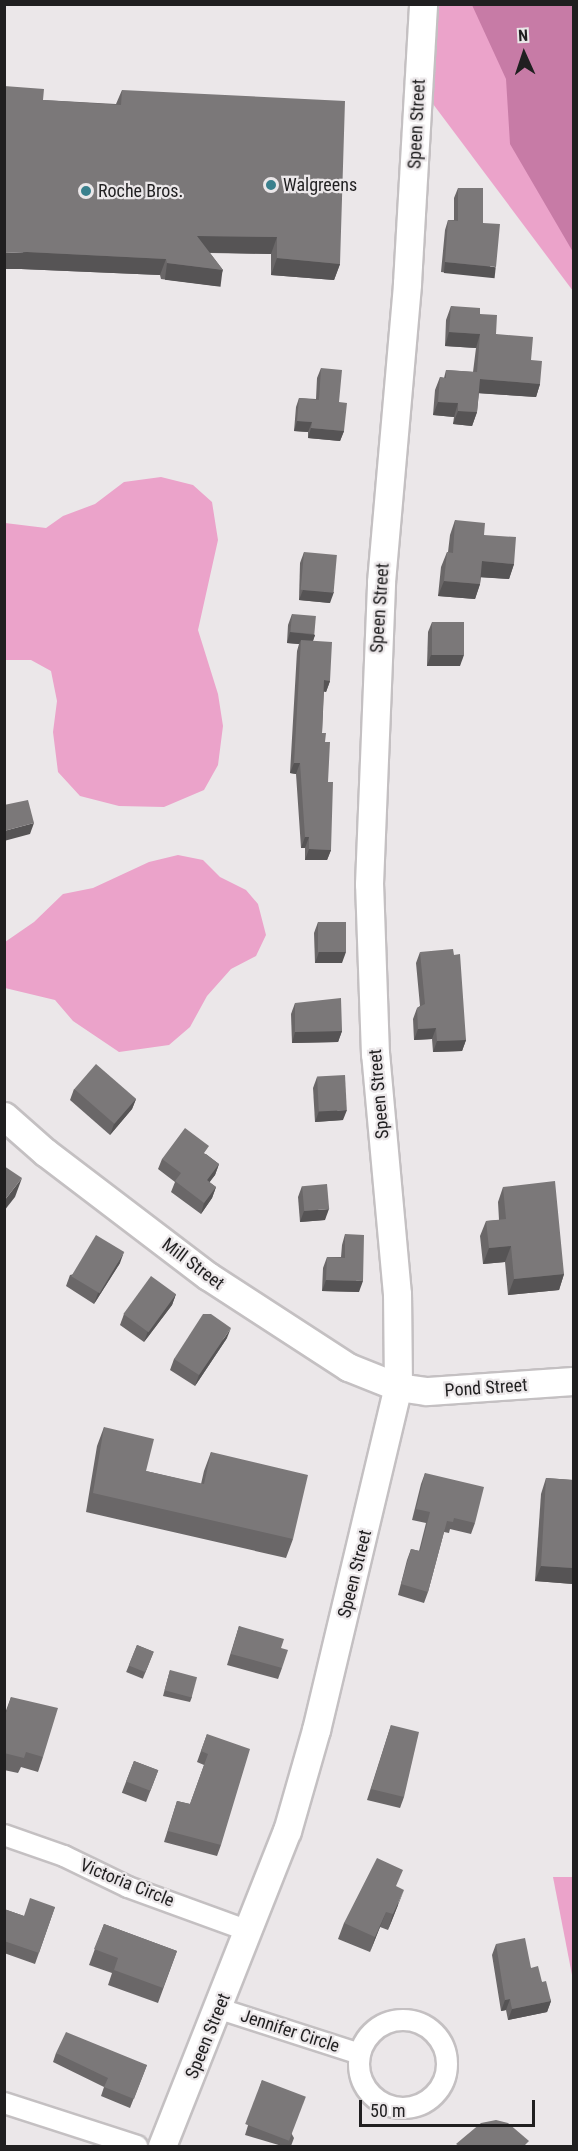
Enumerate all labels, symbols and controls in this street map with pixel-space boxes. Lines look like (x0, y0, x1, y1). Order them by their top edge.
north arrow (494, 24, 554, 84)
text: N (518, 26, 528, 45)
street label: Speen Street (404, 78, 430, 170)
place label: Walgreens (283, 174, 357, 196)
marker: Walgreens (264, 178, 278, 192)
place label: Roche Bros. (98, 180, 183, 202)
marker: Roche Bros. (79, 184, 93, 198)
street label: Speen Street (366, 562, 394, 654)
street label: Speen Street (364, 1048, 394, 1140)
street label: Mill Street (158, 1234, 228, 1294)
street label: Pond Street (444, 1374, 528, 1402)
street label: Speen Street (334, 1528, 376, 1620)
street label: Victoria Circle (77, 1854, 177, 1912)
street label: Speen Street (181, 1990, 235, 2082)
street label: Jennifer Circle (238, 2005, 342, 2057)
scale bar (362, 2088, 538, 2126)
text: 50 m (370, 2100, 405, 2121)

